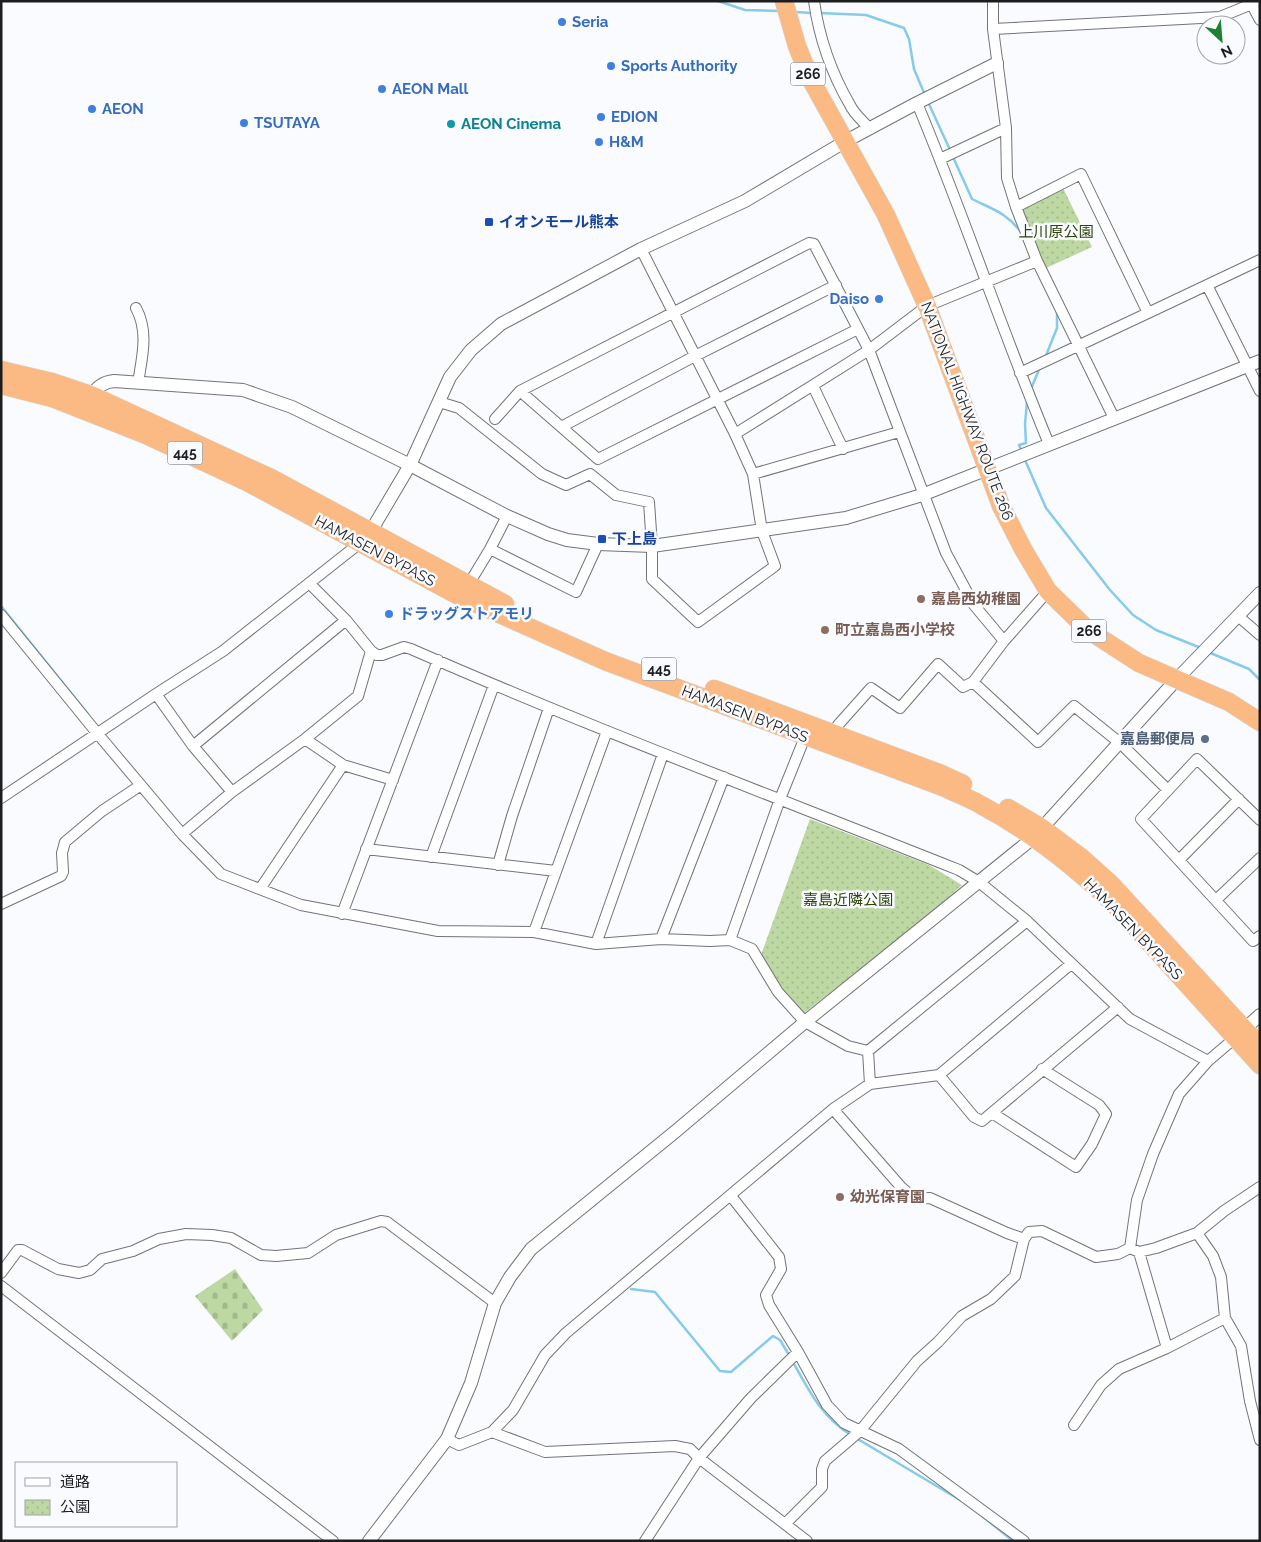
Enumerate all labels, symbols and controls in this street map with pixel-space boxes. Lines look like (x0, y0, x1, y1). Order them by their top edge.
place label: Seria (572, 13, 609, 31)
north arrow (1196, 15, 1246, 65)
marker: Seria (556, 16, 568, 28)
text: N (1218, 42, 1235, 61)
place label: Sports Authority (621, 57, 738, 75)
marker: Sports Authority (605, 60, 617, 72)
road number: 266 (790, 62, 826, 86)
place label: AEON Mall (392, 80, 469, 98)
marker: AEON Mall (376, 83, 388, 95)
place label: AEON (102, 100, 144, 118)
marker: AEON (86, 103, 98, 115)
place label: EDION (611, 108, 658, 126)
marker: EDION (595, 111, 607, 123)
place label: TSUTAYA (254, 114, 321, 132)
place label: AEON Cinema (461, 115, 561, 133)
marker: TSUTAYA (238, 117, 250, 129)
marker: AEON Cinema (445, 118, 457, 130)
place label: H&M (609, 133, 644, 151)
marker: H&M (593, 136, 605, 148)
place label: イオンモール熊本 (499, 213, 619, 231)
marker: イオンモール熊本 (483, 216, 495, 228)
park label: 上川原公園 (1018, 223, 1094, 241)
place label: Daiso (829, 290, 869, 308)
marker: Daiso (873, 293, 885, 305)
street label: NATIONAL HIGHWAY ROUTE 266 (917, 299, 1017, 523)
road number: 445 (168, 442, 202, 464)
street label: HAMASEN BYPASS (312, 512, 438, 590)
place label: 下上島 (612, 530, 657, 548)
marker: 下上島 (596, 533, 608, 545)
place label: 嘉島西幼稚園 (931, 590, 1021, 608)
marker: 嘉島西幼稚園 (915, 593, 927, 605)
place label: ドラッグストアモリ (399, 605, 534, 623)
marker: ドラッグストアモリ (383, 608, 395, 620)
road number: 266 (1072, 620, 1106, 642)
place label: 町立嘉島西小学校 (835, 621, 955, 639)
marker: 町立嘉島西小学校 (819, 624, 831, 636)
road number: 445 (642, 658, 676, 681)
street label: HAMASEN BYPASS (679, 682, 811, 746)
place label: 嘉島郵便局 (1120, 730, 1195, 748)
marker: 嘉島郵便局 (1199, 733, 1211, 745)
street label: HAMASEN BYPASS (1080, 875, 1186, 983)
park label: 嘉島近隣公園 (803, 891, 893, 909)
place label: 幼光保育園 (850, 1188, 925, 1206)
marker: 幼光保育園 (834, 1191, 846, 1203)
legend (15, 1462, 178, 1527)
text: 道路 (60, 1473, 90, 1491)
text: 公園 (60, 1498, 90, 1516)

